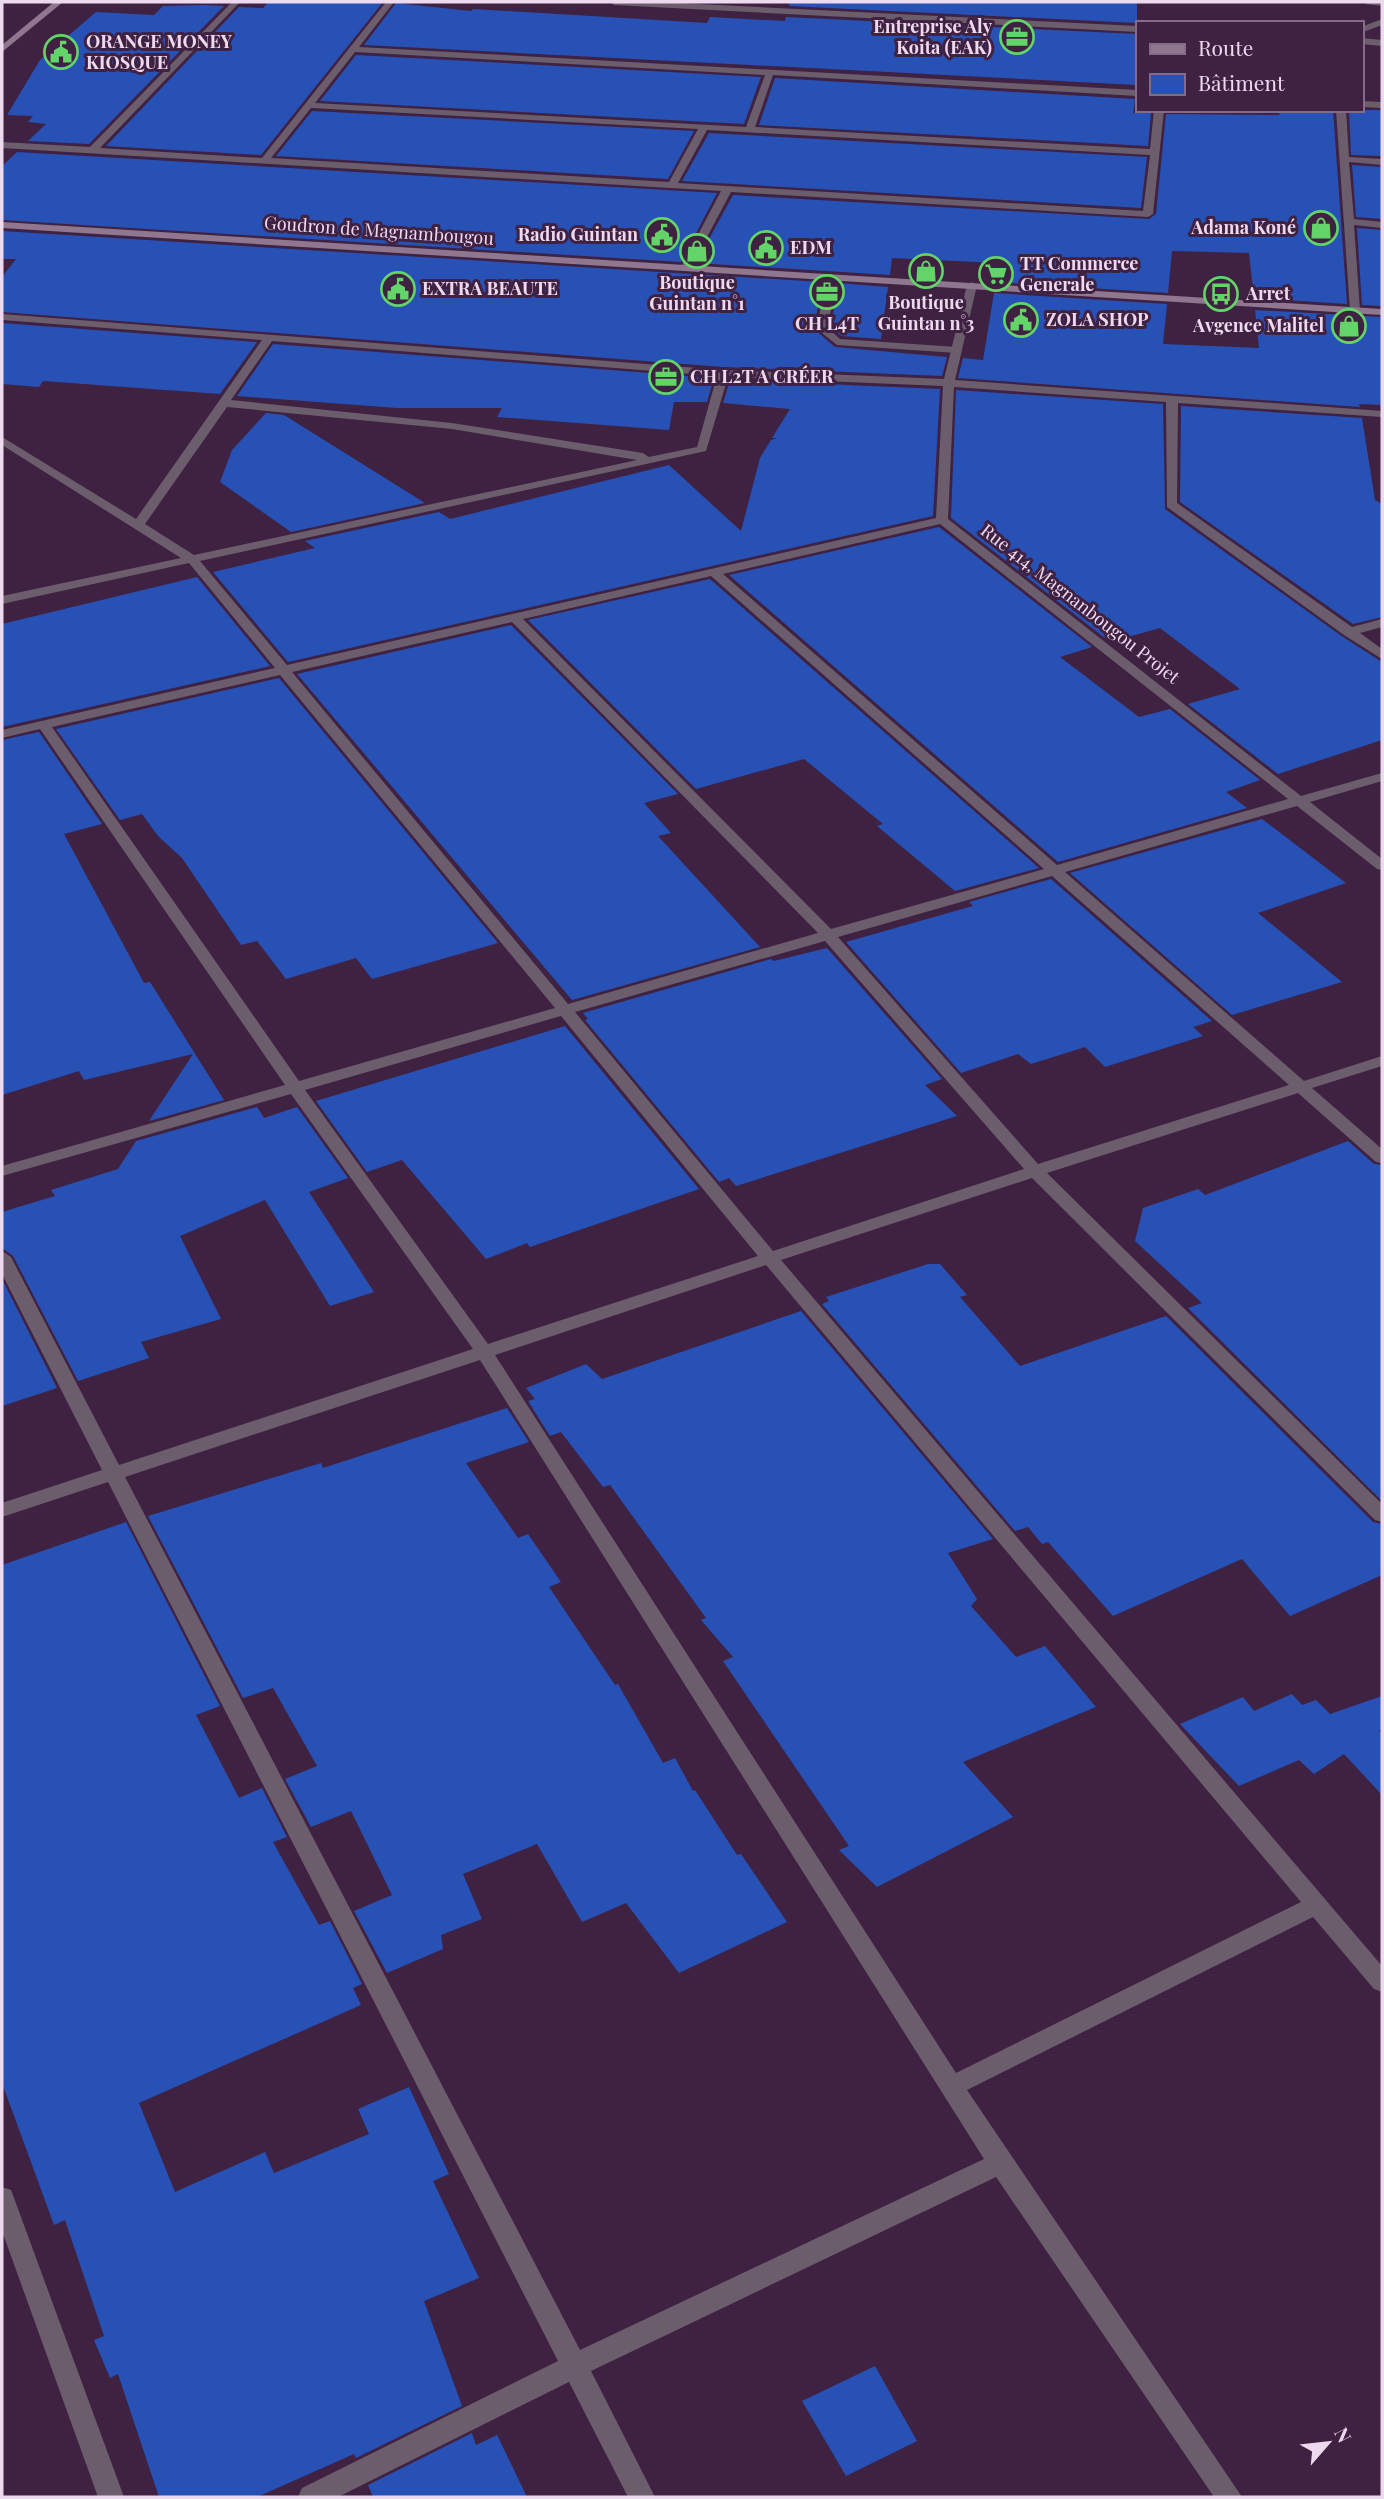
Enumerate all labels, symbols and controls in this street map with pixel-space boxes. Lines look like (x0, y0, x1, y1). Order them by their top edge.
place label: Entreprise Aly Koita (EAK) (873, 14, 993, 59)
office icon: Entreprise Aly Koita (EAK) (998, 18, 1036, 56)
legend (1136, 21, 1363, 112)
place label: ORANGE MONEY KIOSQUE (86, 29, 233, 74)
public building icon: ORANGE MONEY KIOSQUE (42, 33, 80, 71)
text: Route (1198, 33, 1253, 61)
text: Bâtiment (1198, 68, 1285, 96)
shop icon: Adama Koné (1302, 209, 1340, 247)
street label: Goudron de Magnambougou (263, 210, 495, 250)
place label: Adama Koné (1190, 215, 1296, 239)
public building icon: Radio Guintan (643, 216, 681, 254)
place label: Radio Guintan (518, 222, 638, 246)
public building icon: EDM (747, 229, 785, 267)
shop icon: Boutique Guintan n°1 (678, 232, 716, 270)
place label: EDM (790, 235, 832, 259)
place label: TT Commerce Generale (1020, 251, 1138, 296)
shop icon: Boutique Guintan n°3 (907, 252, 945, 290)
supermarket icon: TT Commerce Generale (977, 255, 1015, 293)
public building icon: EXTRA BEAUTE (379, 270, 417, 308)
place label: Boutique Guintan n°1 (649, 270, 745, 315)
office icon: CH L4T (808, 273, 846, 311)
bus stop icon: Arret (1202, 275, 1240, 313)
place label: EXTRA BEAUTE (422, 276, 558, 300)
place label: Arret (1245, 281, 1291, 305)
place label: Boutique Guintan n°3 (878, 290, 975, 335)
public building icon: ZOLA SHOP (1002, 301, 1040, 339)
place label: ZOLA SHOP (1046, 307, 1149, 331)
shop icon: Avgence Malitel (1330, 307, 1368, 345)
place label: CH L4T (795, 311, 859, 335)
place label: Avgence Malitel (1192, 313, 1324, 337)
office icon: CH L2T A CRÉER (647, 358, 685, 396)
place label: CH L2T A CRÉER (690, 364, 834, 388)
street label: Rue 414, Magnanbougou Projet (976, 518, 1186, 689)
north arrow (1293, 2408, 1363, 2478)
text: N (1329, 2422, 1359, 2447)

